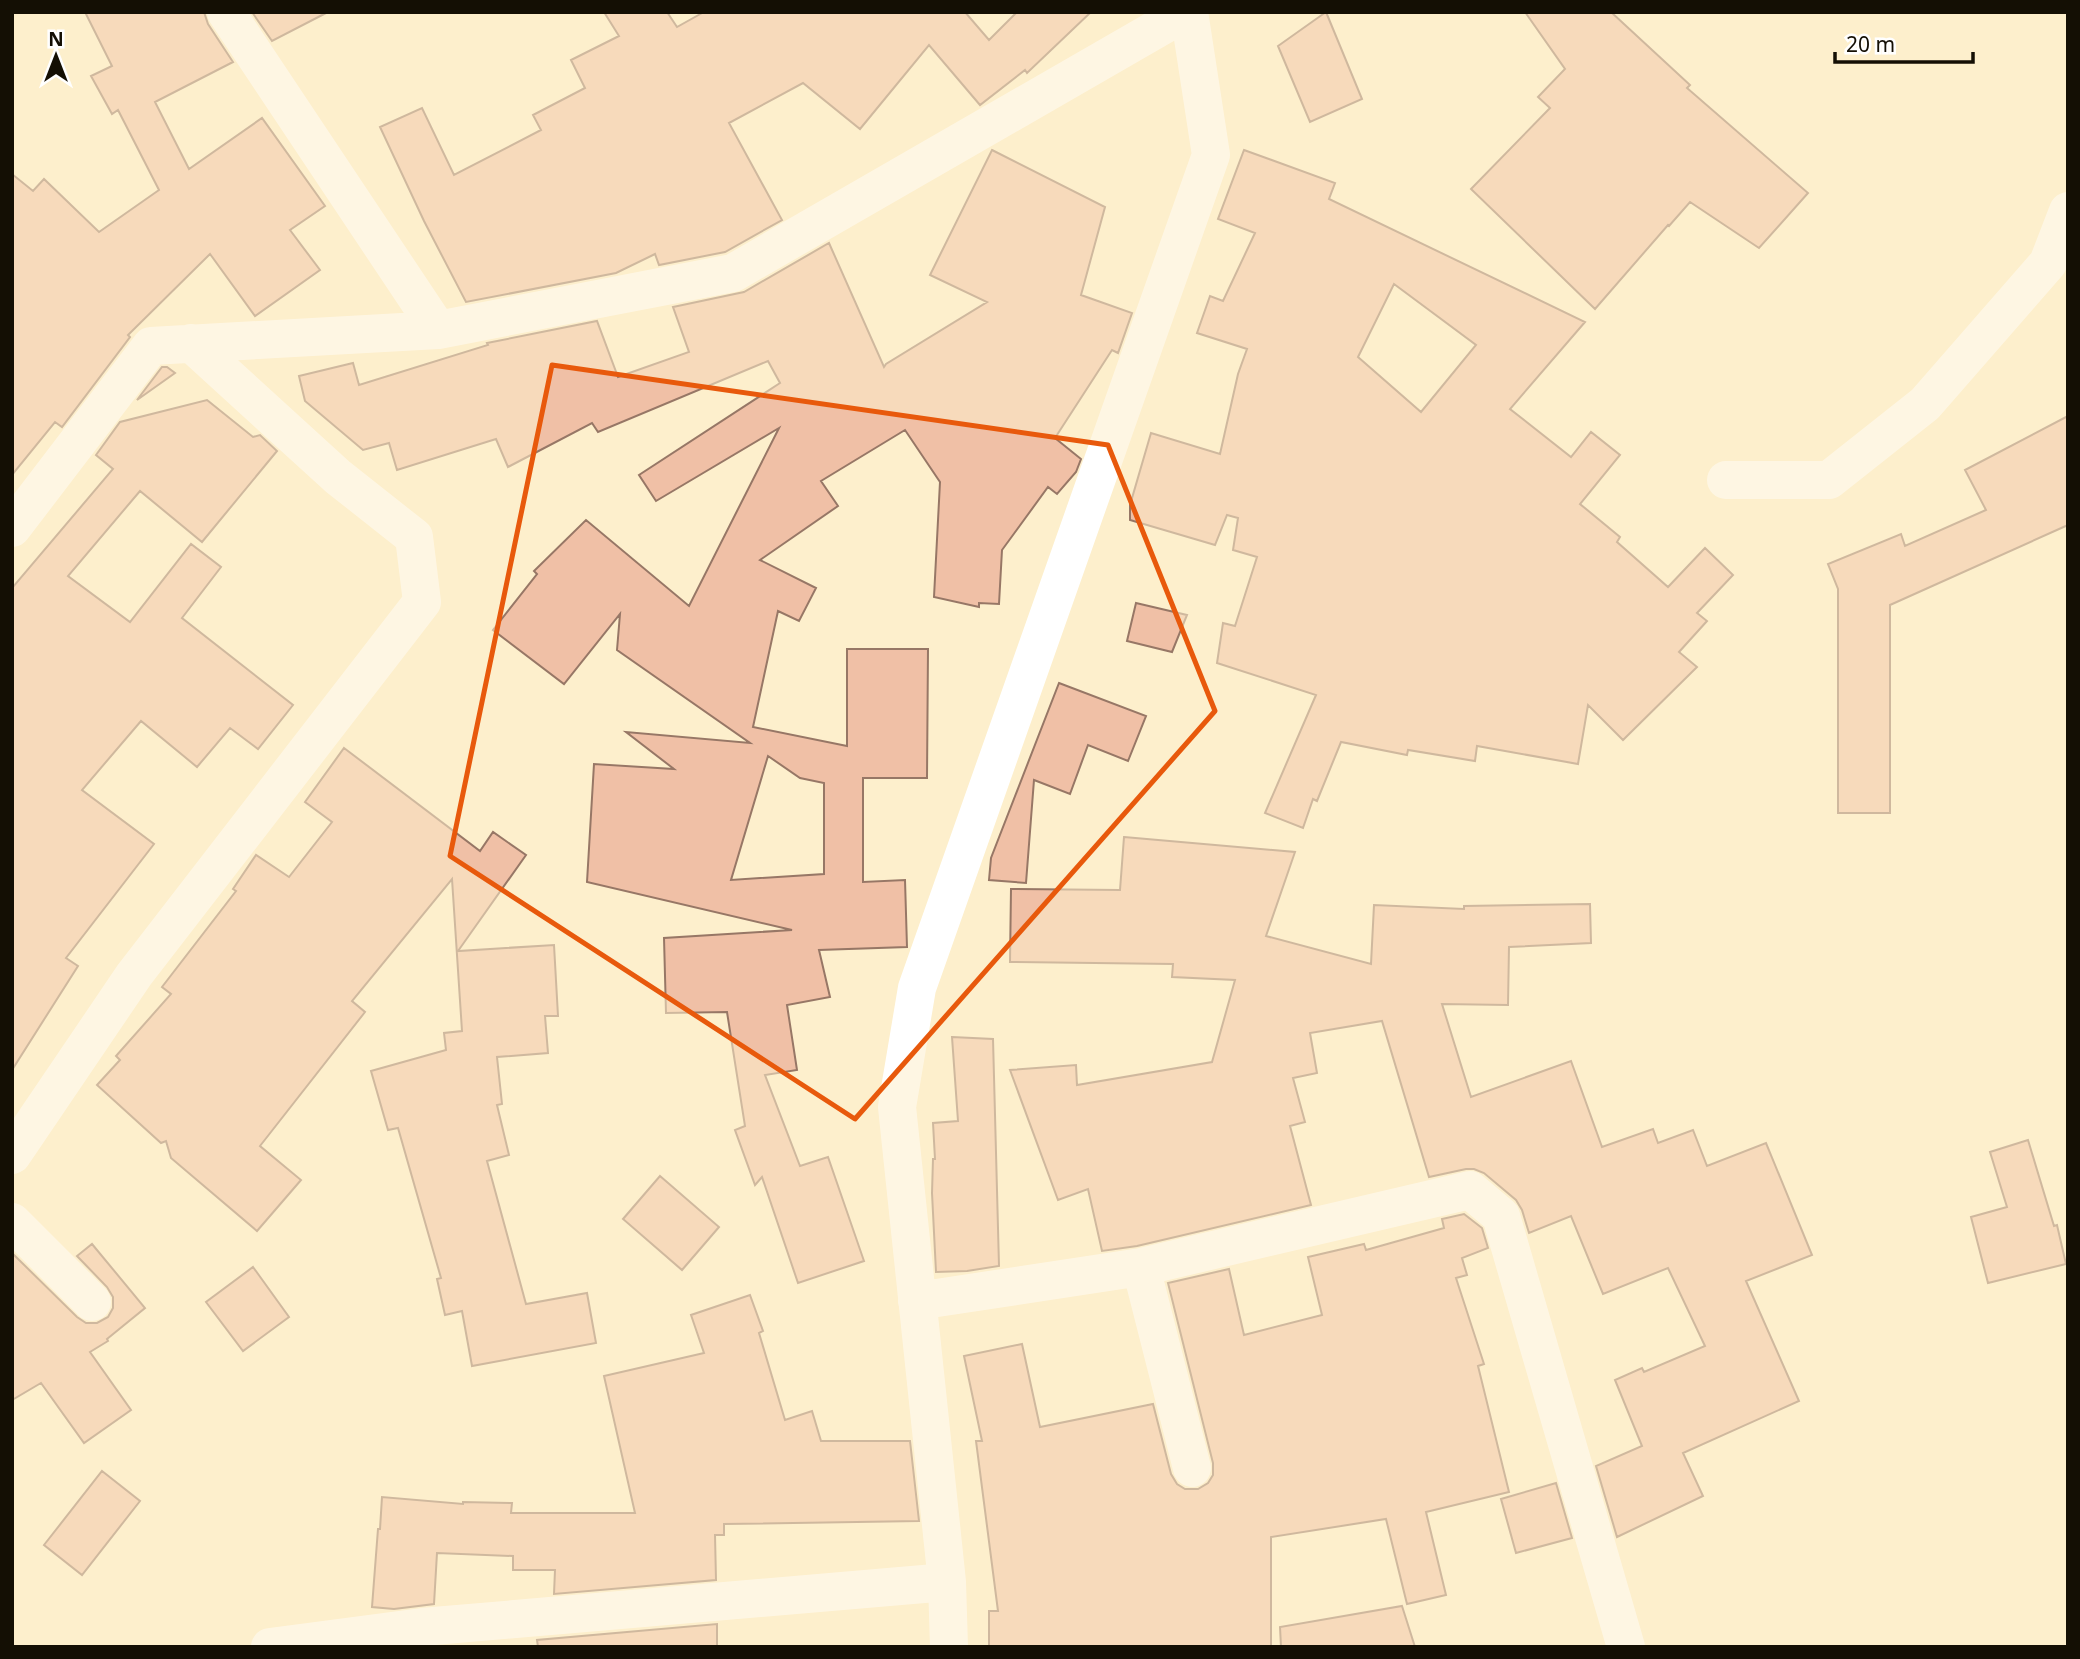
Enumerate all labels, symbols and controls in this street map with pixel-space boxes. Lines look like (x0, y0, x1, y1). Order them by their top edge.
north arrow (21, 21, 91, 91)
scale bar (1835, 21, 1973, 65)
text: N (48, 26, 64, 52)
text: 20 m (1846, 30, 1895, 58)

